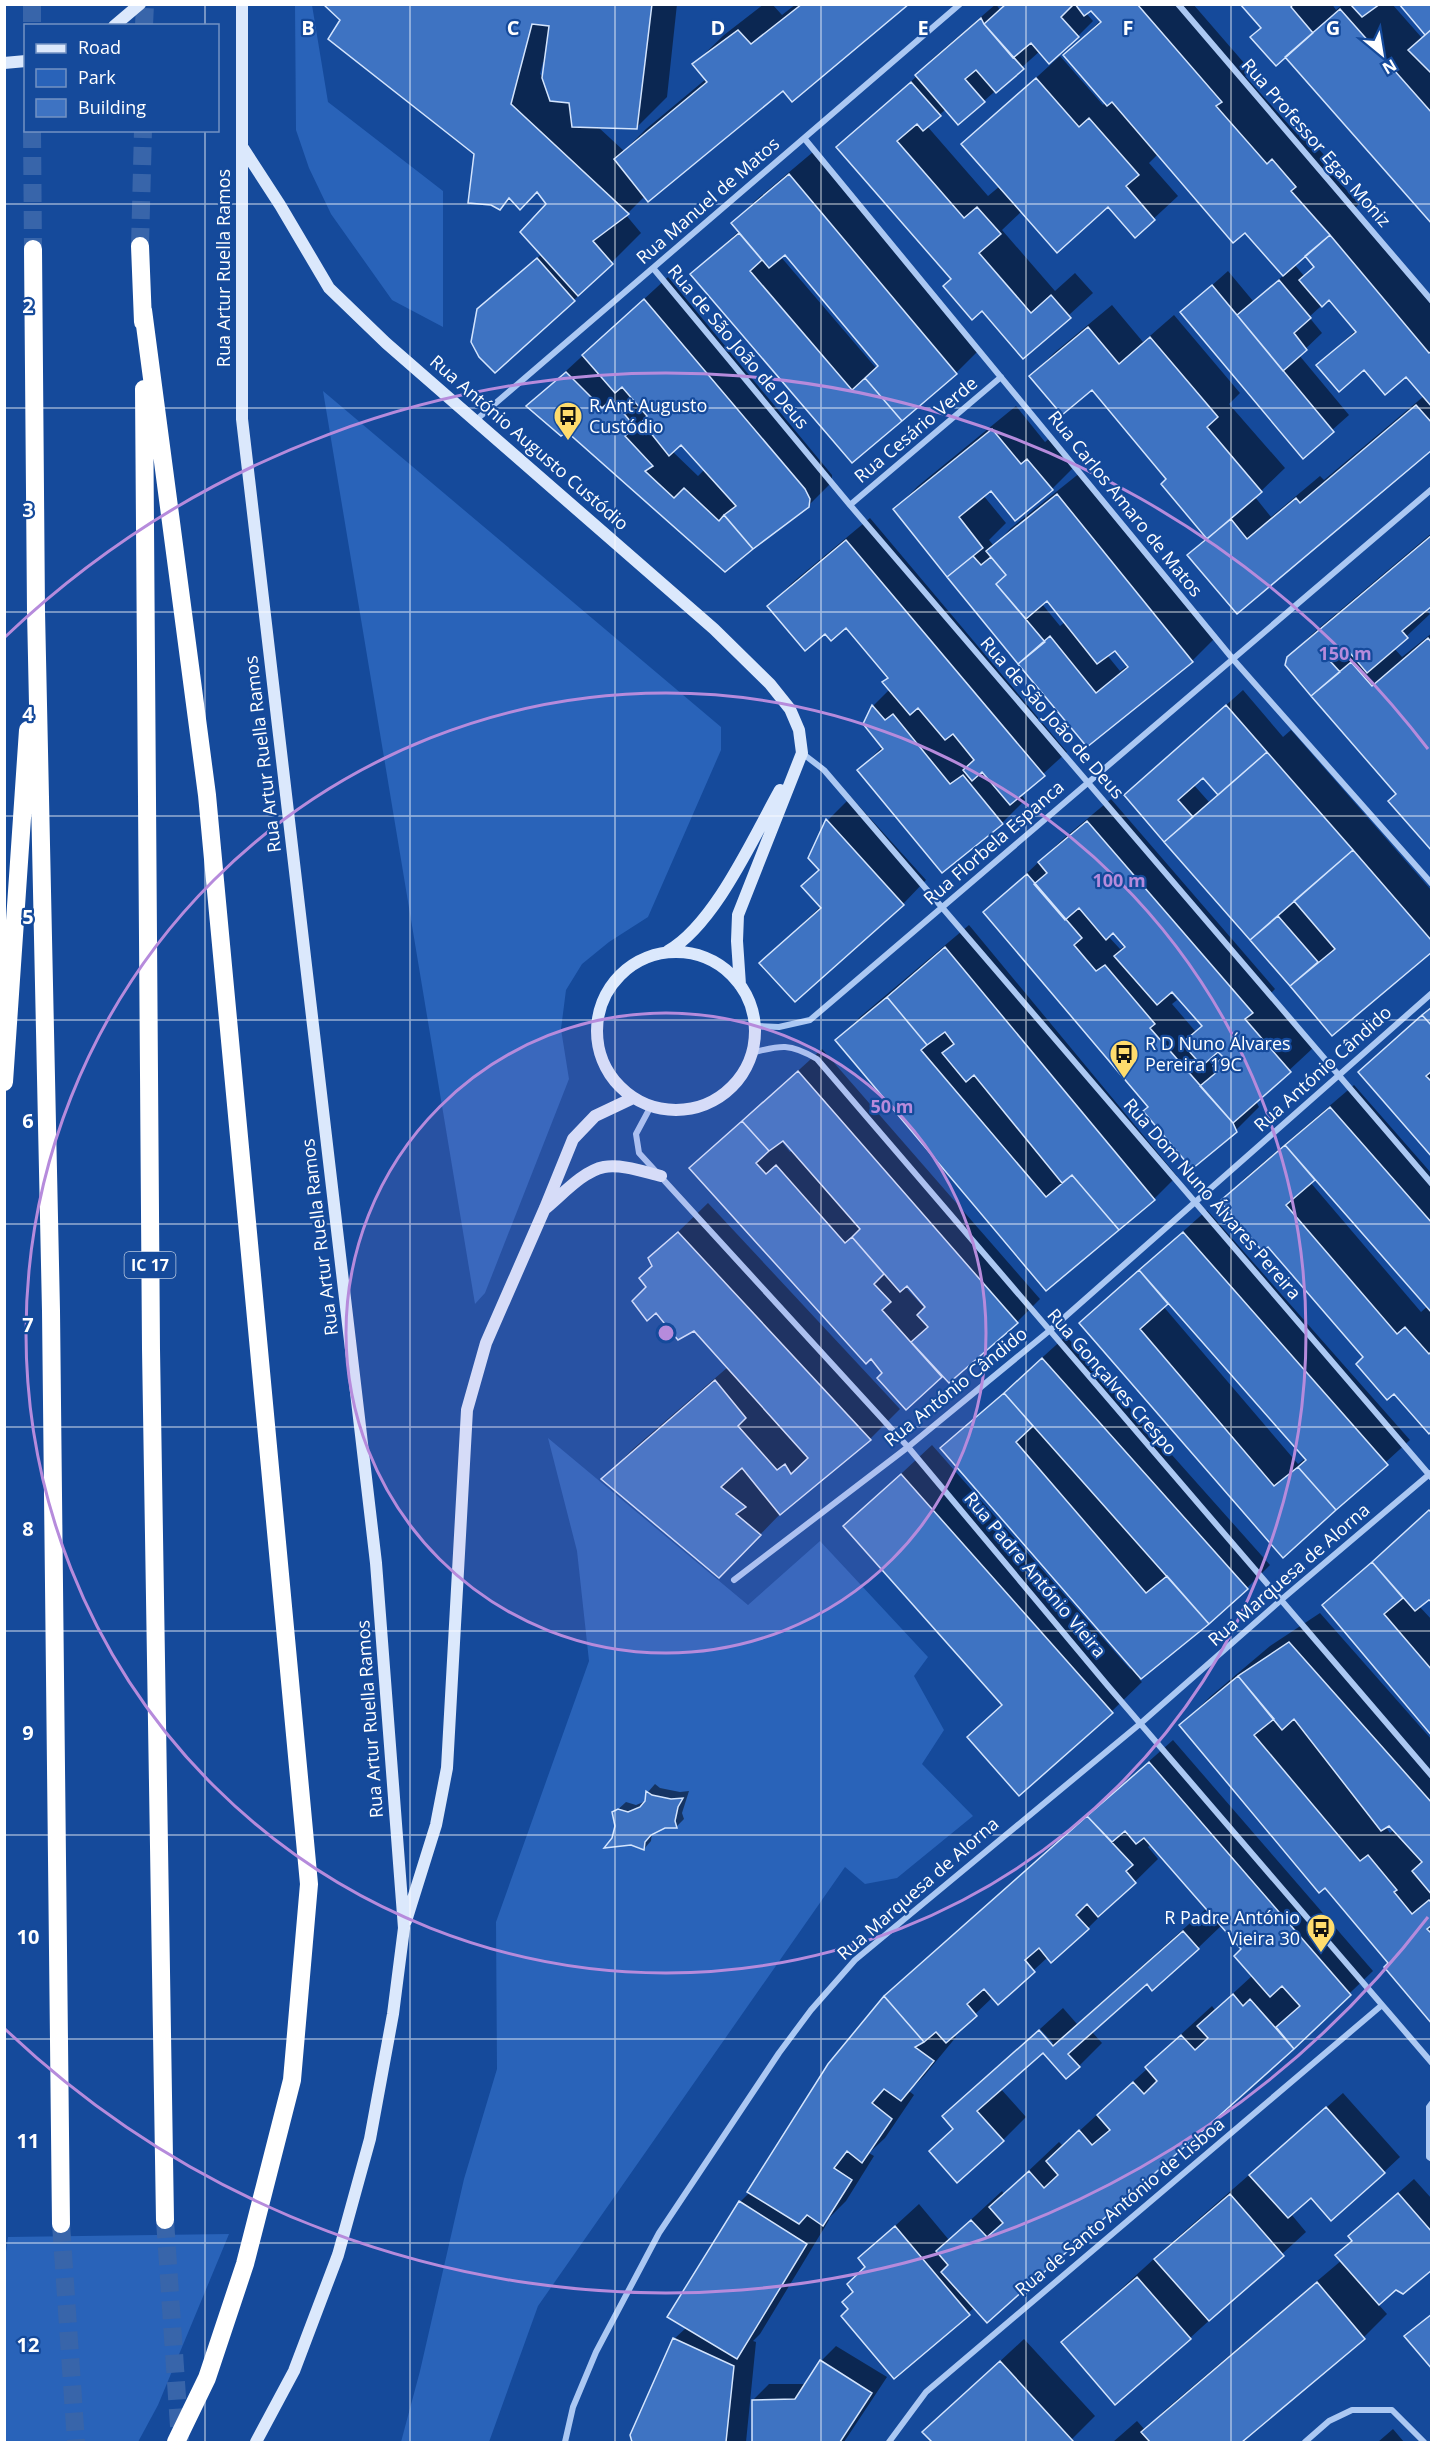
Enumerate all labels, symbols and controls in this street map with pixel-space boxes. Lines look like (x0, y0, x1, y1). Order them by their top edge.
text: B (301, 14, 315, 41)
text: C (507, 14, 520, 41)
text: D (711, 14, 725, 41)
text: E (917, 14, 929, 41)
text: F (1123, 14, 1133, 41)
text: G (1326, 14, 1340, 41)
legend (24, 24, 219, 132)
north arrow (1352, 24, 1412, 84)
text: Road (78, 35, 121, 59)
street label: Rua Professor Egas Moniz (1237, 53, 1397, 232)
text: N (1378, 54, 1401, 80)
text: Park (78, 65, 116, 89)
text: Building (78, 95, 146, 119)
street label: Rua Manuel de Matos (631, 131, 784, 269)
street label: Rua Artur Ruella Ramos (211, 169, 235, 367)
street label: Rua de São João de Deus (663, 259, 815, 434)
text: 2 (22, 292, 34, 319)
street label: Rua António Augusto Custódio (425, 349, 634, 535)
street label: Rua Cesário Verde (849, 371, 982, 488)
place label: R Ant Augusto Custódio (589, 393, 707, 438)
bus stop icon: R Ant Augusto Custódio (552, 400, 584, 442)
street label: Rua Carlos Amaro de Matos (1043, 405, 1208, 601)
text: 3 (22, 496, 34, 523)
street label: Rua de São João de Deus (976, 631, 1130, 804)
text: 150 m (1318, 641, 1372, 665)
street label: Rua Artur Ruella Ramos (238, 654, 286, 854)
text: 4 (22, 700, 34, 727)
street label: Rua Florbela Espanca (918, 775, 1069, 910)
text: 100 m (1092, 868, 1146, 892)
text: 5 (22, 903, 34, 930)
street label: Rua António Cândido (1248, 1000, 1396, 1137)
place label: R D Nuno Álvares Pereira 19C (1145, 1031, 1291, 1076)
bus stop icon: R D Nuno Álvares Pereira 19C (1108, 1038, 1140, 1080)
street label: Rua Dom Nuno Álvares Pereira (1119, 1093, 1307, 1304)
text: 50 m (871, 1094, 913, 1118)
text: 6 (22, 1107, 34, 1134)
street label: Rua Artur Ruella Ramos (295, 1137, 343, 1337)
road number: IC 17 (124, 1252, 176, 1278)
street label: Rua Gonçalves Crespo (1043, 1303, 1183, 1460)
text: 7 (22, 1311, 34, 1338)
street label: Rua António Cândido (879, 1321, 1032, 1451)
centre of rings (656, 1323, 676, 1343)
street label: Rua Padre António Vieira (959, 1487, 1112, 1662)
street label: Rua Marquesa de Alorna (1202, 1497, 1374, 1651)
text: 8 (22, 1515, 34, 1542)
street label: Rua Artur Ruella Ramos (350, 1619, 388, 1819)
text: 9 (22, 1719, 34, 1746)
street label: Rua Marquesa de Alorna (831, 1811, 1003, 1965)
place label: R Padre António Vieira 30 (1164, 1905, 1300, 1950)
bus stop icon: R Padre António Vieira 30 (1305, 1912, 1337, 1954)
text: 10 (17, 1923, 39, 1950)
street label: Rua de Santo António de Lisboa (1010, 2111, 1229, 2301)
text: 11 (17, 2127, 39, 2154)
text: 12 (17, 2331, 39, 2358)

